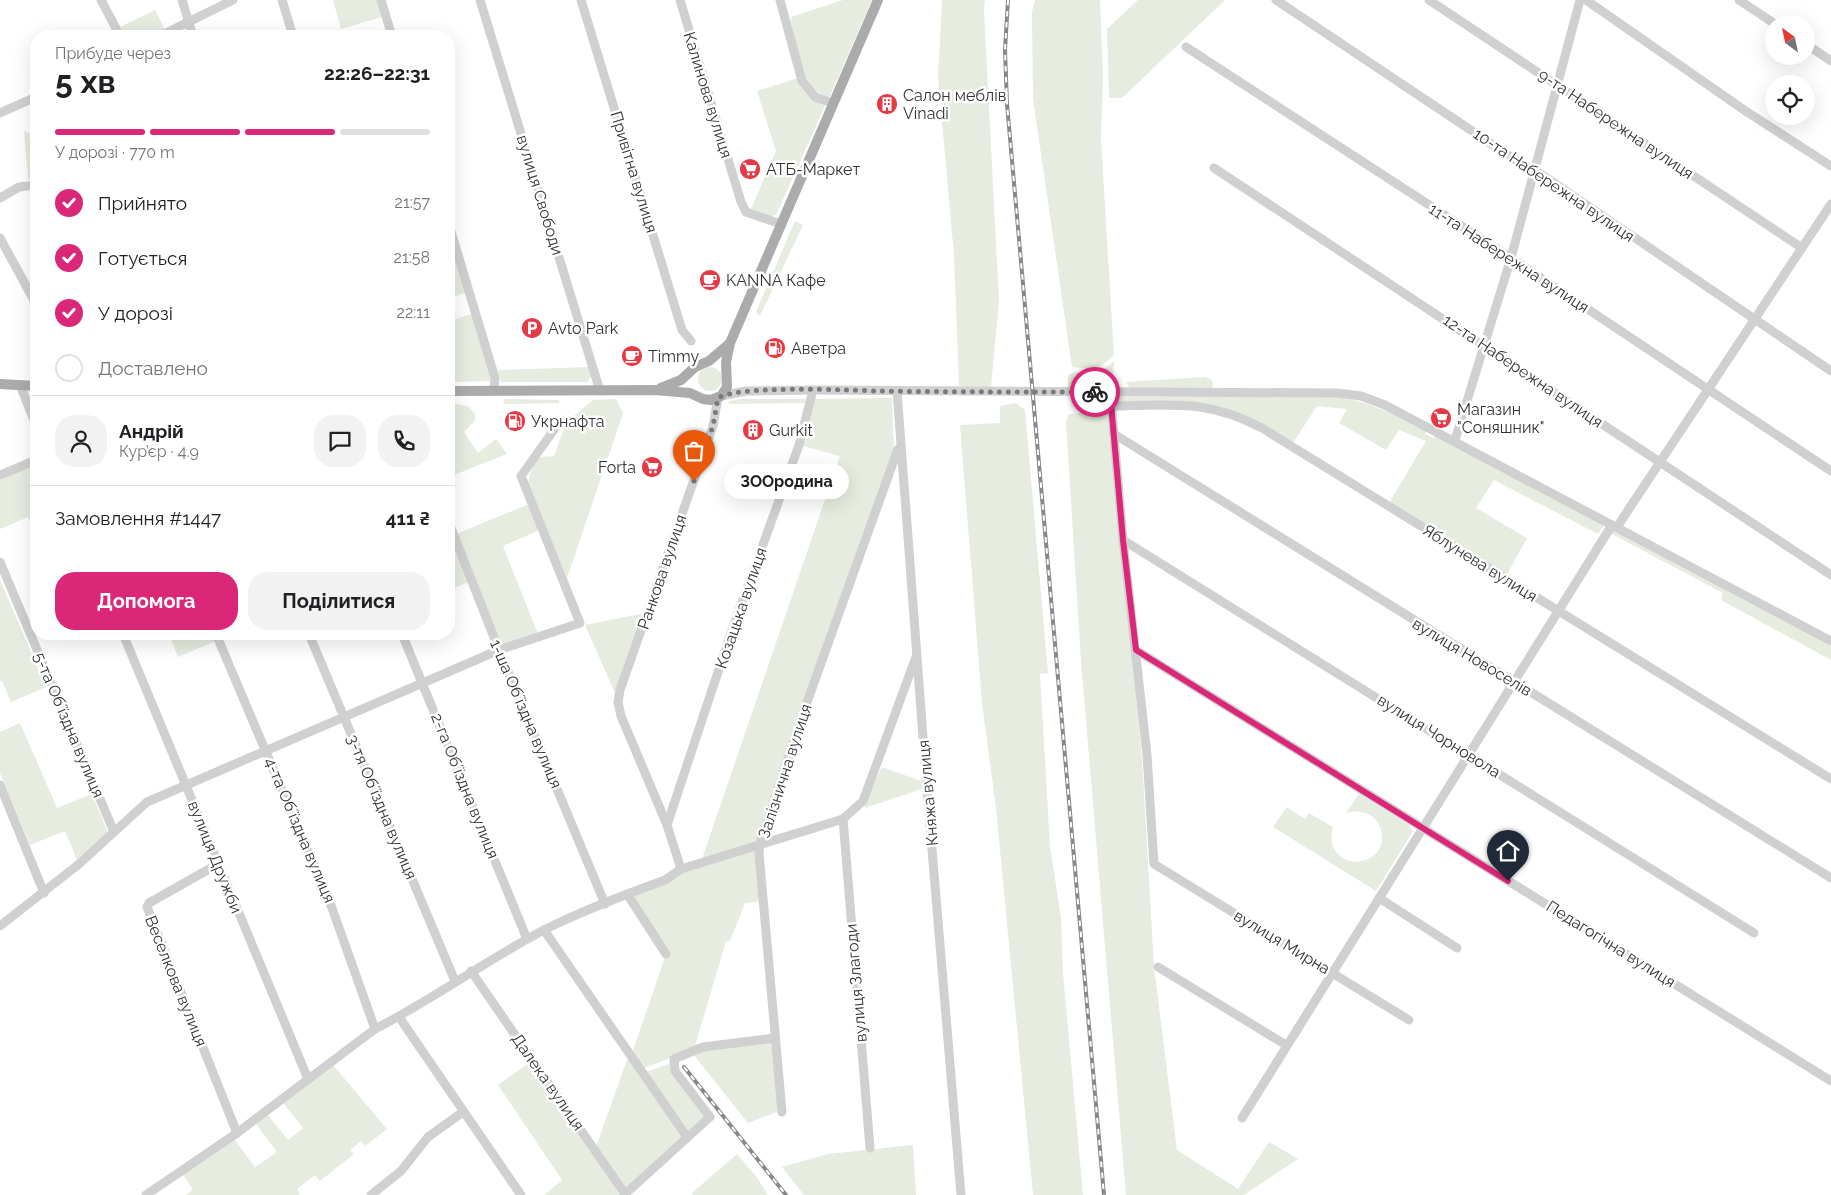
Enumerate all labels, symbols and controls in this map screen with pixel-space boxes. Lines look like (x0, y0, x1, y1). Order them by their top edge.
north arrow (1765, 15, 1815, 65)
map controls (1765, 15, 1815, 125)
street label: Калинова вулиця (680, 30, 736, 160)
text: Прибуде через (55, 44, 171, 63)
text: 22:26–22:31 (324, 62, 430, 84)
text: 5 хв (55, 63, 116, 100)
street label: 9-та Набережна вулиця (1535, 65, 1697, 183)
button: locate (1765, 75, 1815, 125)
place label: Салон меблів Vinadi (903, 86, 1006, 123)
building icon: Салон меблів Vinadi (875, 92, 899, 116)
street label: Привітна вулиця (606, 109, 662, 235)
street label: 10-та Набережна вулиця (1470, 124, 1638, 246)
street label: вулиця Свободи (513, 133, 567, 257)
text: У дорозі · 770 m (55, 143, 175, 162)
supermarket icon: АТБ-Маркет (738, 157, 762, 181)
place label: АТБ-Маркет (766, 160, 861, 179)
icon: check (55, 189, 83, 217)
text: Прийнято (98, 192, 187, 214)
text: 21:57 (395, 193, 430, 212)
street label: 11-та Набережна вулиця (1425, 199, 1593, 317)
icon: check (55, 244, 83, 272)
text: Готується (98, 247, 187, 269)
text: 21:58 (394, 248, 430, 267)
cafe icon: KANNA Кафе (698, 268, 722, 292)
place label: KANNA Кафе (726, 271, 826, 290)
icon: check (55, 299, 83, 327)
text: У дорозі (98, 302, 173, 324)
text: 22:11 (397, 303, 430, 322)
street label: 12-та Набережна вулиця (1439, 310, 1607, 432)
parking icon: Avto Park (520, 316, 544, 340)
place label: Avto Park (548, 319, 619, 338)
fuel station icon: Аветра (763, 336, 787, 360)
place label: Аветра (791, 339, 846, 358)
cafe icon: Timmy (620, 344, 644, 368)
place label: Timmy (648, 347, 699, 366)
text: Доставлено (98, 357, 208, 379)
courier (1070, 367, 1120, 417)
icon: bike (1081, 378, 1109, 406)
place label: Магазин "Соняшник" (1457, 400, 1544, 437)
supermarket icon: Магазин "Соняшник" (1429, 406, 1453, 430)
fuel station icon: Укрнафта (503, 409, 527, 433)
place label: Укрнафта (531, 412, 605, 431)
button: person (55, 415, 107, 467)
button: chat (314, 415, 366, 467)
button: phone (378, 415, 430, 467)
building icon: Gurkit (741, 418, 765, 442)
text: Андрій (119, 420, 184, 442)
place label: Gurkit (769, 421, 814, 440)
pin (673, 430, 715, 481)
icon: bag (680, 437, 708, 465)
text: Кур’єр · 4.9 (119, 442, 199, 461)
supermarket icon: Forta (640, 455, 664, 479)
place label: Forta (598, 458, 636, 477)
callout: ЗООродина (724, 464, 849, 498)
text: ЗООродина (740, 472, 833, 491)
text: Замовлення #1447 (55, 507, 221, 529)
text: 411 ₴ (386, 507, 430, 529)
street label: Ранкова вулиця (633, 512, 691, 632)
street label: Яблунева вулиця (1419, 520, 1541, 606)
street label: Козацька вулиця (711, 545, 771, 671)
button: Допомога (55, 572, 238, 630)
button: Поділитися (248, 572, 430, 630)
street label: вулиця Новоселів (1409, 614, 1535, 700)
street label: 1-ша Обʼїздна вулиця (486, 637, 566, 791)
street label: 5-та Обʼїздна вулиця (30, 649, 108, 801)
street label: вулиця Чорновола (1374, 690, 1504, 782)
street label: Залізнична вулиця (754, 701, 816, 841)
street label: 2-га Обʼїздна вулиця (427, 710, 503, 862)
street label: 3-тя Обʼїздна вулиця (343, 732, 421, 882)
street label: Княжа вулиця (914, 739, 942, 847)
street label: 4-та Обʼїздна вулиця (261, 754, 339, 906)
street label: вулиця Дружби (184, 798, 246, 916)
pin (1487, 830, 1529, 881)
icon: home (1494, 837, 1522, 865)
street label: Педагогічна вулиця (1543, 897, 1679, 991)
street label: вулиця Мирна (1230, 906, 1334, 978)
street label: Веселкова вулиця (141, 913, 211, 1049)
street label: вулиця Злагоди (841, 923, 871, 1043)
street label: Далека вулиця (508, 1030, 588, 1134)

